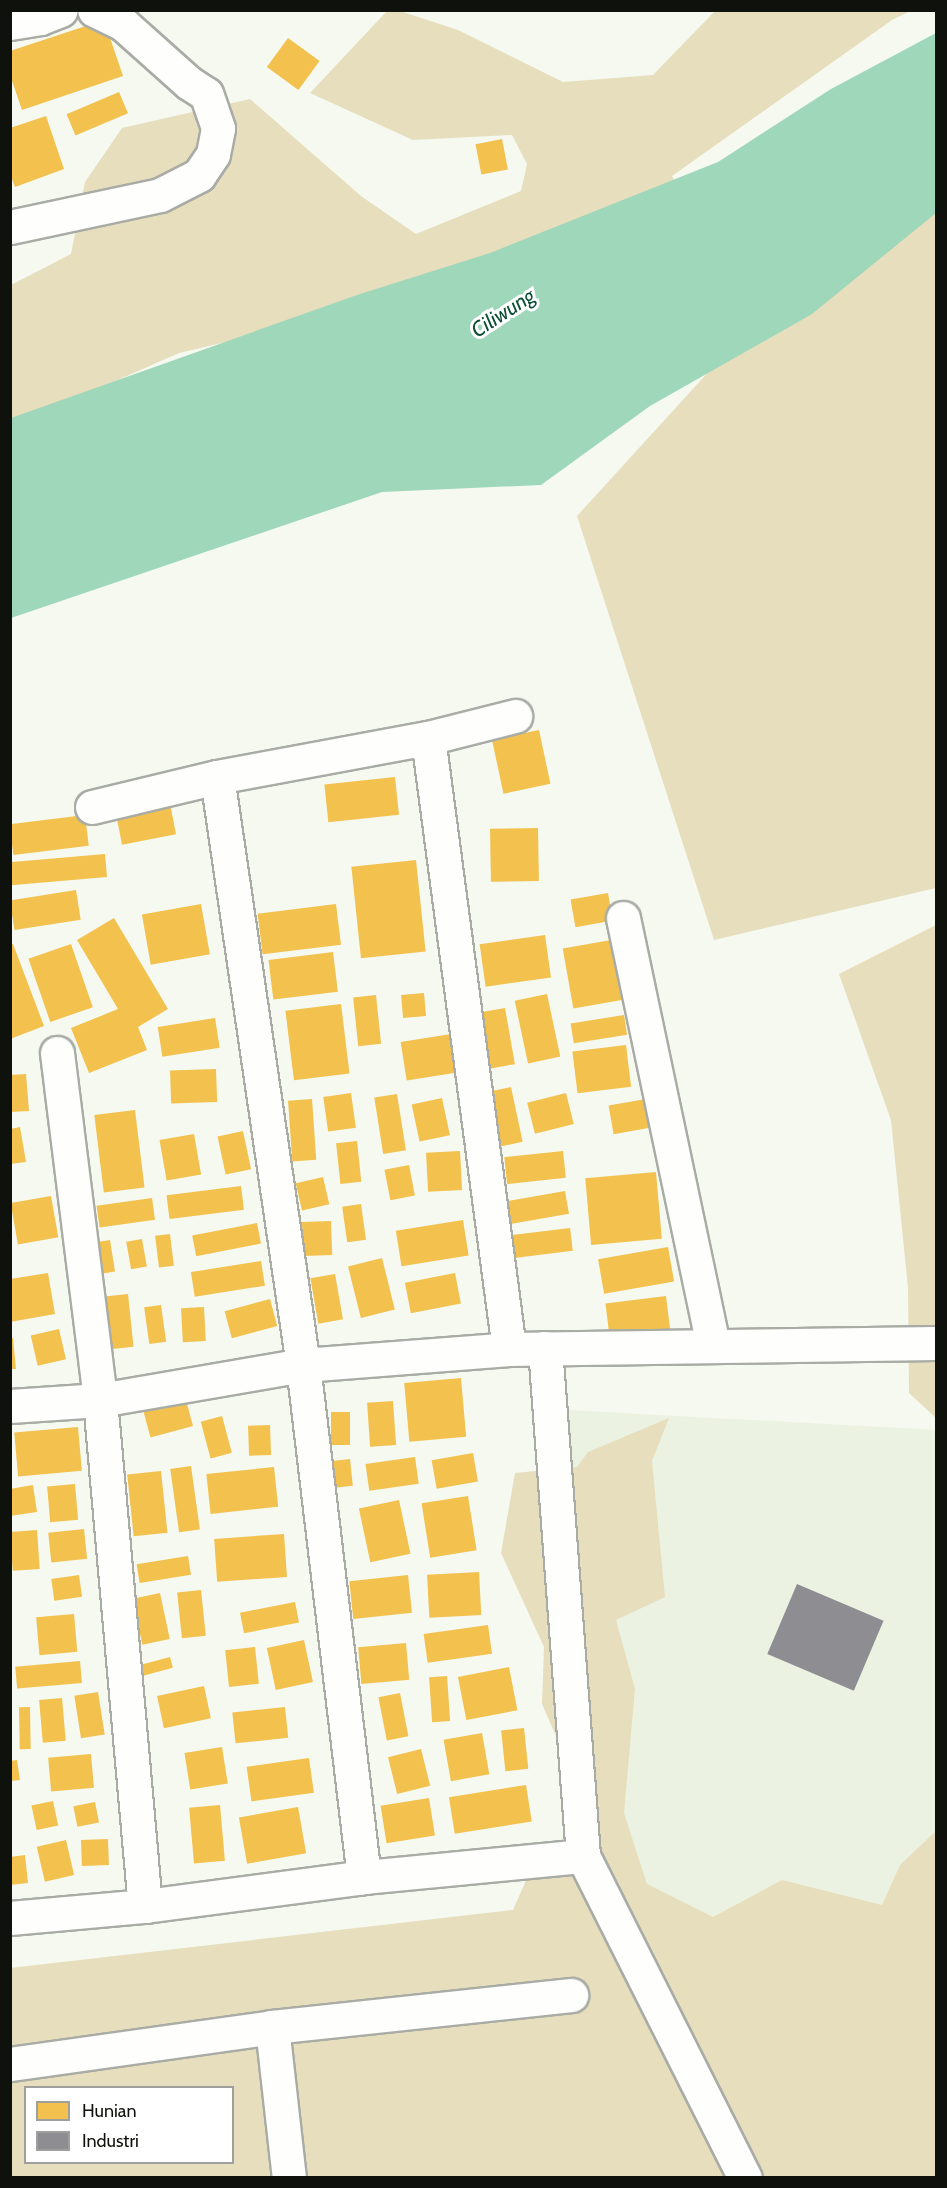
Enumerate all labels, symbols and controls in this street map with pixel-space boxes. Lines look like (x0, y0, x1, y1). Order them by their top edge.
water label: Ciliwung (466, 283, 540, 343)
legend (24, 2086, 234, 2164)
text: Hunian (82, 2100, 137, 2122)
text: Industri (82, 2130, 139, 2152)

